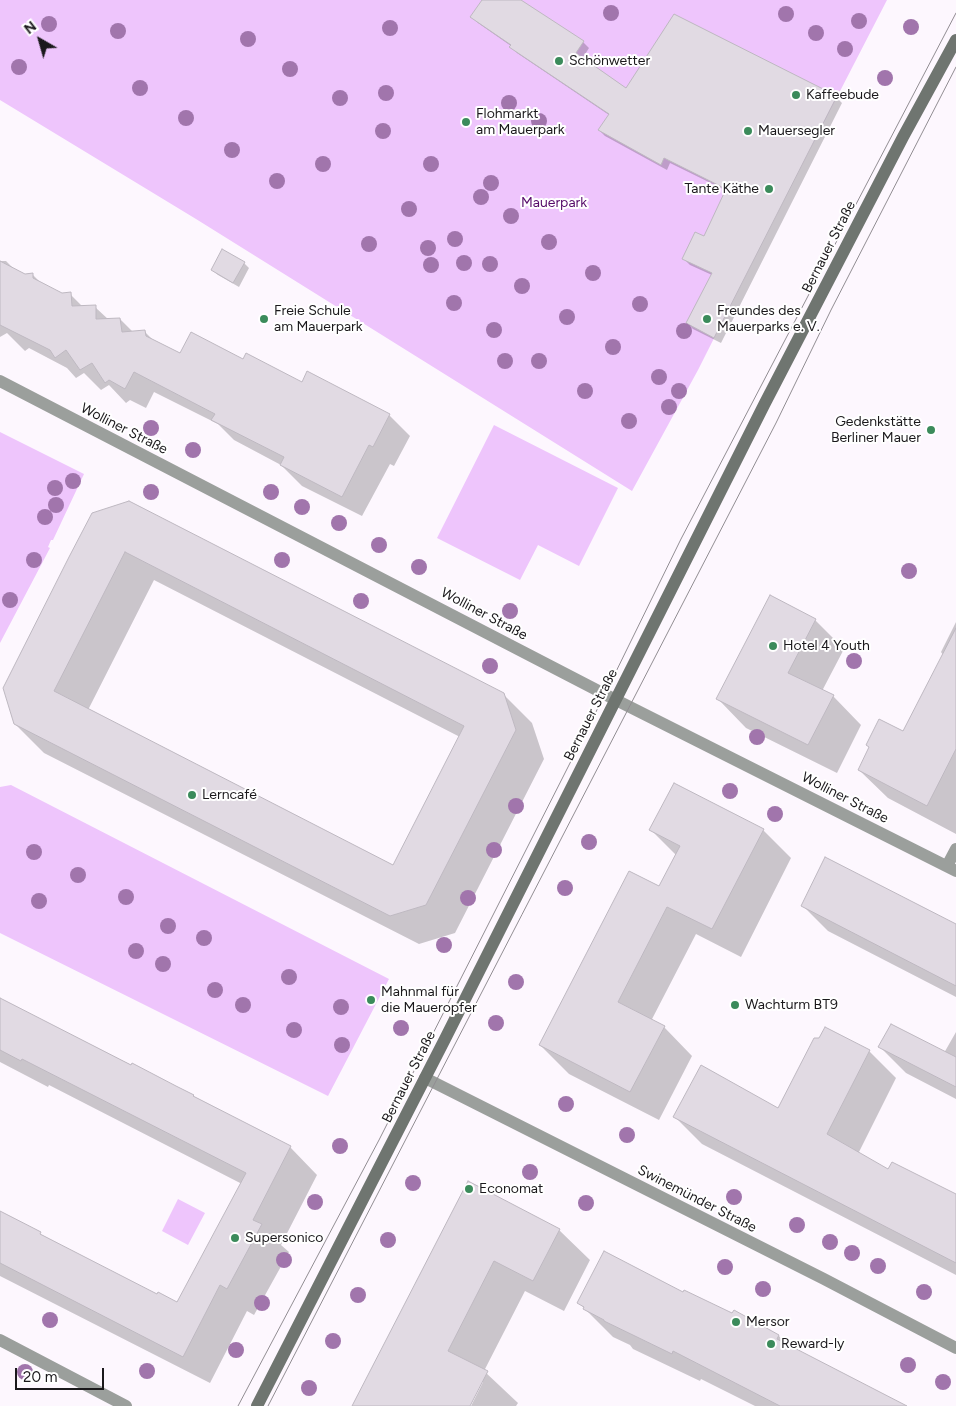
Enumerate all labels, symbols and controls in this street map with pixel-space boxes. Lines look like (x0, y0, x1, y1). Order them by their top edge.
north arrow (15, 15, 65, 65)
text: N (21, 18, 40, 38)
place label: Schönwetter (569, 53, 650, 69)
marker: Schönwetter (553, 55, 565, 67)
place label: Kaffeebude (806, 87, 879, 103)
marker: Kaffeebude (790, 89, 802, 101)
place label: Flohmarkt am Mauerpark (476, 106, 565, 138)
marker: Flohmarkt am Mauerpark (460, 116, 472, 128)
place label: Mauersegler (758, 123, 835, 139)
marker: Mauersegler (742, 125, 754, 137)
place label: Tante Käthe (684, 181, 759, 197)
marker: Tante Käthe (763, 183, 775, 195)
park label: Mauerpark (521, 195, 587, 211)
street label: Bernauer Straße (799, 198, 859, 296)
place label: Freie Schule am Mauerpark (274, 303, 363, 336)
place label: Freundes des Mauerparks e. V. (717, 303, 820, 336)
marker: Freie Schule am Mauerpark (258, 313, 270, 325)
marker: Freundes des Mauerparks e. V. (701, 313, 713, 325)
street label: Wolliner Straße (78, 400, 170, 458)
place label: Gedenkstätte Berliner Mauer (831, 414, 921, 447)
marker: Gedenkstätte Berliner Mauer (925, 424, 937, 436)
street label: Wolliner Straße (438, 584, 530, 644)
place label: Hotel 4 Youth (783, 638, 870, 654)
marker: Hotel 4 Youth (767, 640, 779, 652)
street label: Bernauer Straße (561, 666, 621, 764)
street label: Wolliner Straße (799, 769, 891, 827)
place label: Lerncafé (202, 787, 257, 803)
marker: Lerncafé (186, 789, 198, 801)
place label: Mahnmal für die Maueropfer (381, 984, 477, 1016)
marker: Mahnmal für die Maueropfer (365, 994, 377, 1006)
place label: Wachturm BT9 (745, 997, 838, 1013)
marker: Wachturm BT9 (729, 999, 741, 1011)
street label: Bernauer Straße (379, 1028, 439, 1126)
street label: Swinemünder Straße (635, 1162, 759, 1236)
place label: Economat (479, 1181, 543, 1197)
marker: Economat (463, 1183, 475, 1195)
place label: Supersonico (245, 1230, 323, 1246)
marker: Supersonico (229, 1232, 241, 1244)
place label: Mersor (746, 1314, 790, 1330)
marker: Mersor (730, 1316, 742, 1328)
place label: Reward-ly (781, 1336, 844, 1352)
marker: Reward-ly (765, 1338, 777, 1350)
scale bar (18, 1358, 106, 1390)
text: 20 m (23, 1368, 57, 1386)

